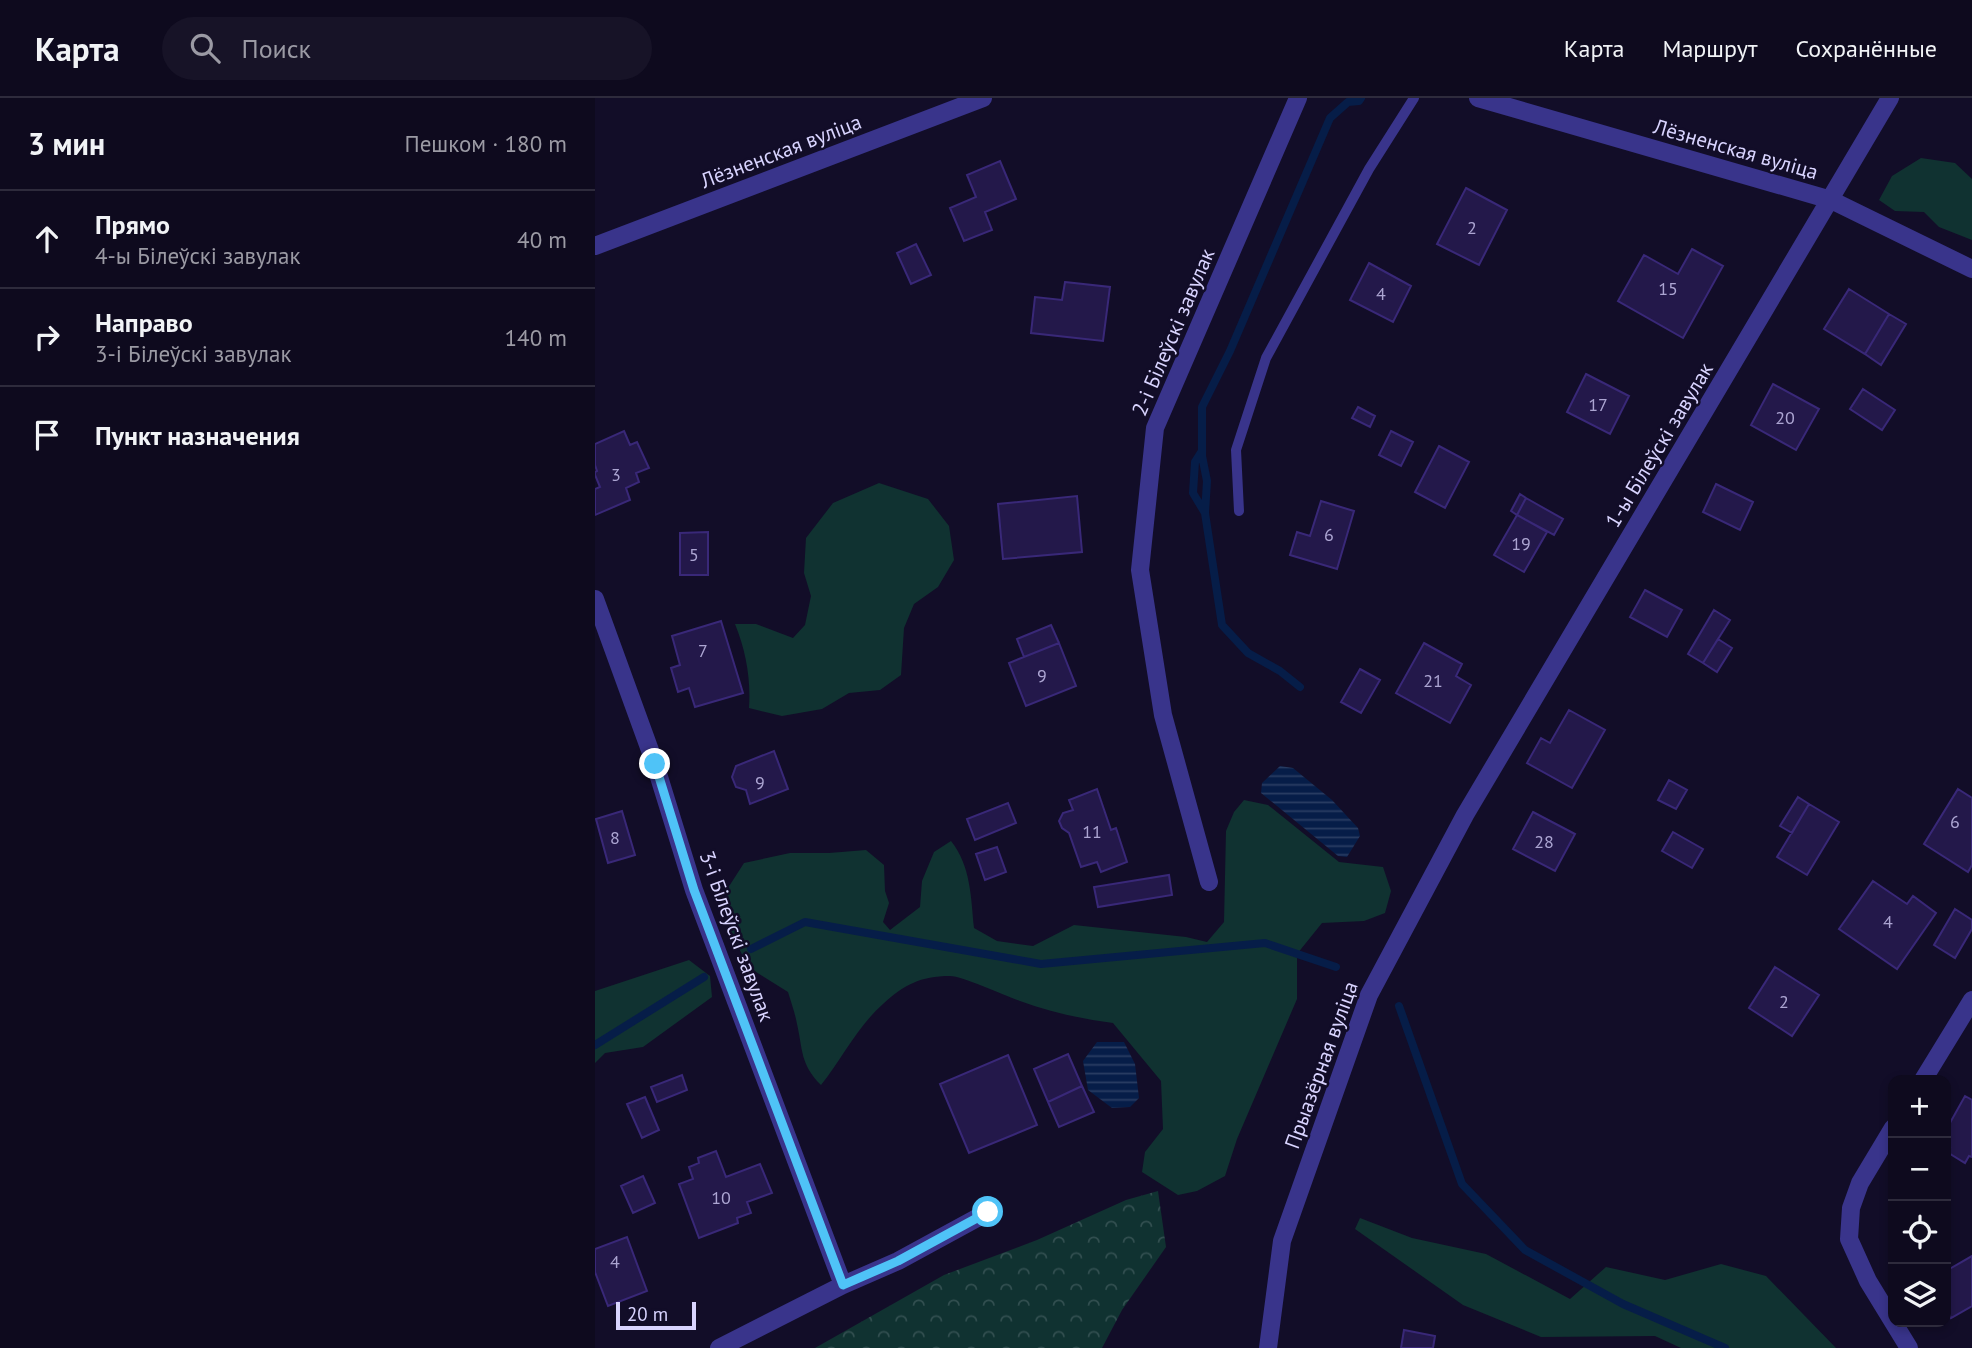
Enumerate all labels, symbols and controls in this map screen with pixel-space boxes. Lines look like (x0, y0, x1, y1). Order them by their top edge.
search box (162, 17, 652, 80)
text: Карта (35, 27, 120, 70)
icon: search (186, 29, 224, 67)
text: Поиск (242, 32, 311, 65)
text: Карта (1564, 33, 1624, 64)
text: Маршрут (1662, 33, 1757, 64)
text: Сохранённые (1795, 33, 1937, 64)
street label: Лёзненская вуліца (696, 108, 865, 194)
street label: Лёзненская вуліца (1650, 112, 1821, 185)
text: 3 мин (28, 124, 105, 163)
text: Пешком · 180 m (404, 129, 567, 158)
text: Прямо (95, 208, 170, 241)
house number: 2 (1467, 216, 1477, 239)
icon: ahead (28, 220, 66, 258)
text: 40 m (517, 225, 567, 254)
text: 4-ы Білеўскі завулак (95, 241, 300, 270)
street label: 2-і Білеўскі завулак (1126, 244, 1220, 420)
house number: 15 (1658, 277, 1678, 300)
house number: 4 (1376, 282, 1386, 305)
text: Направо (95, 306, 193, 339)
icon: right (28, 318, 66, 356)
text: 140 m (505, 323, 567, 352)
text: 3-і Білеўскі завулак (95, 339, 291, 368)
street label: 1-ы Білеўскі завулак (1599, 358, 1719, 532)
house number: 17 (1588, 393, 1608, 416)
house number: 20 (1775, 406, 1795, 429)
icon: arrive (28, 416, 66, 454)
text: Пункт назначения (95, 419, 300, 452)
house number: 3 (611, 463, 621, 486)
house number: 6 (1324, 523, 1334, 546)
house number: 19 (1511, 532, 1531, 555)
house number: 5 (689, 543, 699, 566)
house number: 7 (698, 639, 708, 662)
house number: 9 (1037, 664, 1047, 687)
house number: 21 (1423, 669, 1443, 692)
route end (639, 748, 670, 779)
house number: 9 (755, 771, 765, 794)
house number: 6 (1950, 810, 1960, 833)
house number: 11 (1082, 820, 1102, 843)
house number: 8 (610, 826, 620, 849)
house number: 28 (1534, 830, 1554, 853)
street label: 3-і Білеўскі завулак (694, 847, 780, 1025)
house number: 4 (1883, 910, 1893, 933)
street label: Прыазёрная вуліца (1278, 978, 1364, 1152)
house number: 2 (1779, 990, 1789, 1013)
map controls (1888, 1075, 1951, 1327)
button: + (1888, 1075, 1951, 1138)
button: − (1888, 1138, 1951, 1201)
house number: 10 (711, 1186, 731, 1209)
route start (972, 1196, 1003, 1227)
button: locate (1888, 1201, 1951, 1264)
house number: 4 (610, 1250, 620, 1273)
button: layers (1888, 1264, 1951, 1327)
scale bar (616, 1299, 697, 1331)
text: 20 m (627, 1302, 668, 1326)

